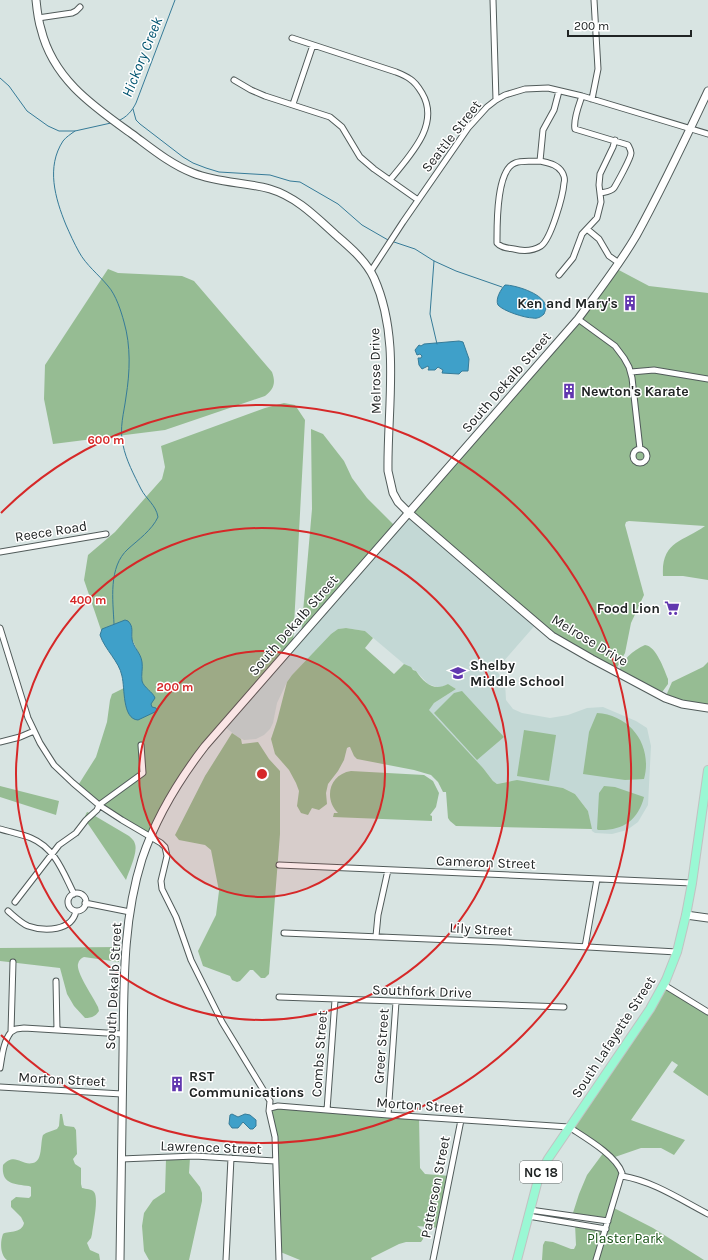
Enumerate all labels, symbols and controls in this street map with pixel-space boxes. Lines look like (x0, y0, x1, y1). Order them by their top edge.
scale bar (568, 12, 691, 38)
water label: Hickory Creek (118, 14, 166, 100)
text: 200 m (574, 19, 609, 33)
street label: Seattle Street (418, 97, 485, 176)
building icon: Ken and Mary's (621, 294, 639, 312)
place label: Ken and Mary's (517, 295, 618, 312)
street label: Melrose Drive (366, 328, 385, 414)
street label: South Dekalb Street (458, 329, 555, 436)
building icon: Newton's Karate (560, 382, 578, 400)
place label: Newton's Karate (581, 383, 689, 400)
text: 600 m (88, 433, 124, 447)
street label: Reece Road (14, 517, 88, 546)
street label: South Dekalb Street (245, 572, 342, 679)
text: 400 m (70, 593, 106, 607)
supermarket icon: Food Lion (663, 599, 681, 617)
place label: Food Lion (597, 600, 660, 617)
street label: Melrose Drive (548, 611, 631, 670)
place label: Shelby Middle School (470, 657, 564, 690)
school or university icon: Shelby Middle School (449, 664, 467, 682)
text: 200 m (157, 680, 193, 694)
centre of rings (255, 767, 269, 781)
street label: Cameron Street (436, 852, 536, 873)
street label: Lily Street (449, 919, 513, 940)
street label: South Dekalb Street (102, 922, 125, 1050)
street label: South Lafayette Street (568, 973, 659, 1101)
street label: Southfork Drive (372, 981, 472, 1002)
street label: Greer Street (370, 1008, 393, 1084)
street label: Combs Street (308, 1010, 331, 1098)
place label: RST Communications (189, 1068, 304, 1101)
street label: Morton Street (18, 1069, 106, 1090)
building icon: RST Communications (168, 1075, 186, 1093)
street label: Morton Street (376, 1094, 464, 1117)
street label: Patterson Street (417, 1135, 454, 1239)
street label: Lawrence Street (160, 1137, 262, 1158)
road number: NC 18 (520, 1161, 562, 1183)
park label: Plaster Park (587, 1230, 663, 1247)

